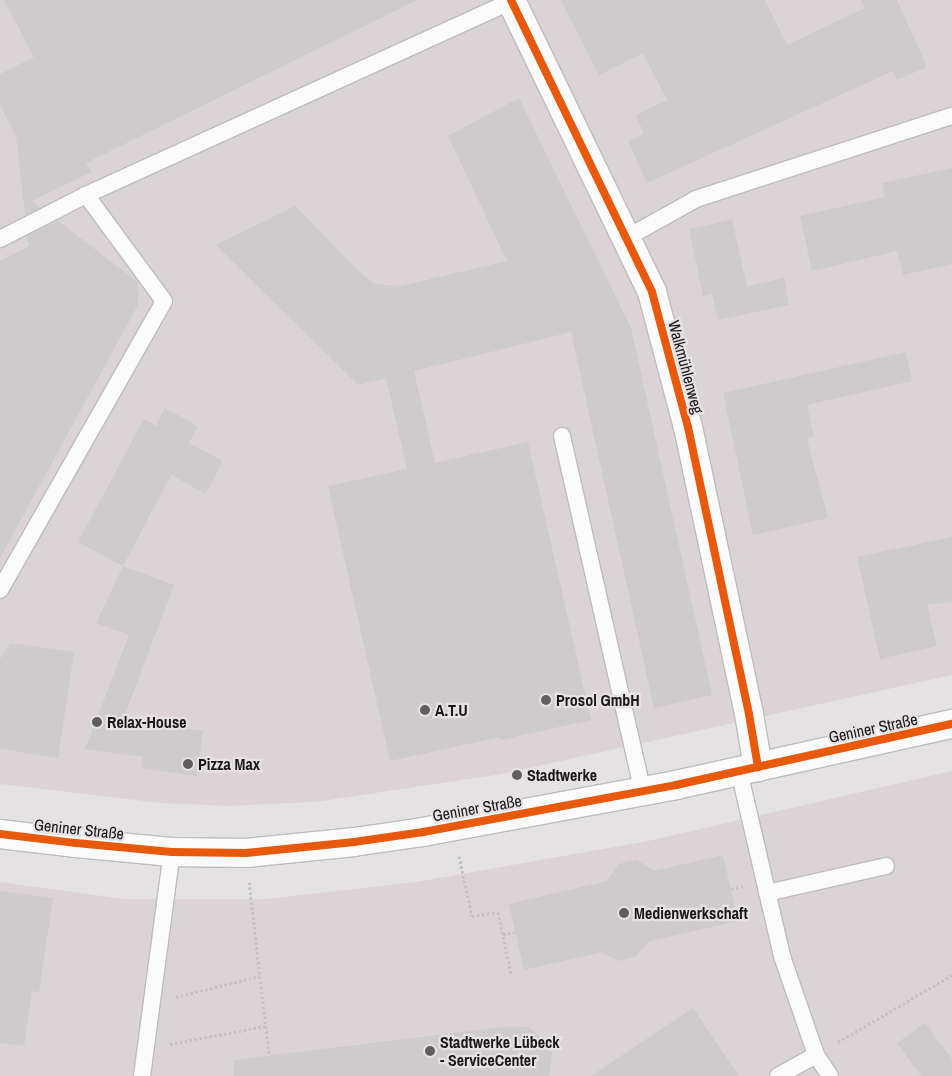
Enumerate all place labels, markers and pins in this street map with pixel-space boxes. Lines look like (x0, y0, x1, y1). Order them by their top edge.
place label: Prosol GmbH (556, 690, 640, 710)
marker: Prosol GmbH (540, 694, 552, 706)
place label: A.T.U (435, 700, 468, 720)
marker: A.T.U (419, 704, 431, 716)
place label: Relax-House (107, 712, 186, 732)
marker: Relax-House (91, 716, 103, 728)
place label: Pizza Max (198, 754, 260, 774)
marker: Pizza Max (182, 758, 194, 770)
place label: Stadtwerke (527, 765, 597, 785)
marker: Stadtwerke (511, 769, 523, 781)
place label: Medienwerkschaft (634, 903, 748, 923)
marker: Medienwerkschaft (618, 907, 630, 919)
place label: Stadtwerke Lübeck - ServiceCenter (440, 1032, 560, 1070)
marker: Stadtwerke Lübeck - ServiceCenter (424, 1045, 436, 1057)

